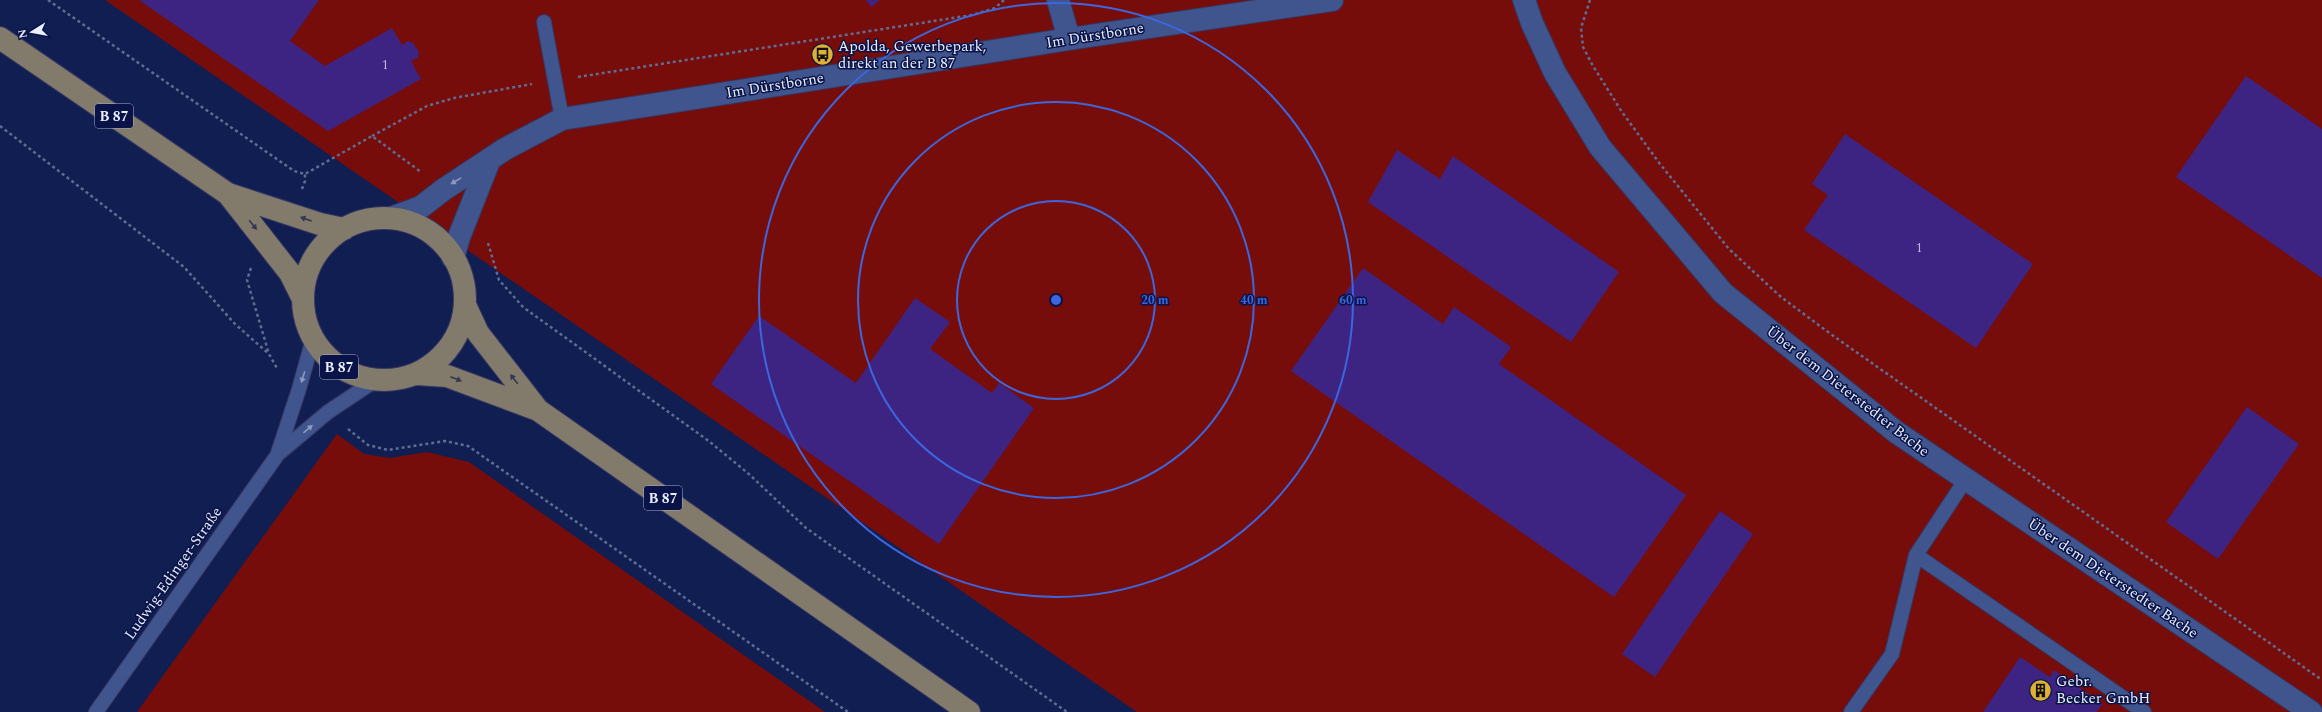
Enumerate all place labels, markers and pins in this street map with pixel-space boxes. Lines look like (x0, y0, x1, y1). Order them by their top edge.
place label: Apolda, Gewerbepark, direkt an der B 87 (838, 35, 987, 75)
bus stop icon: Apolda, Gewerbepark, direkt an der B 87 (809, 42, 835, 68)
centre of rings (1049, 293, 1063, 307)
place label: Gebr. Becker GmbH (2056, 670, 2150, 710)
building icon: Gebr. Becker GmbH (2028, 677, 2054, 703)

